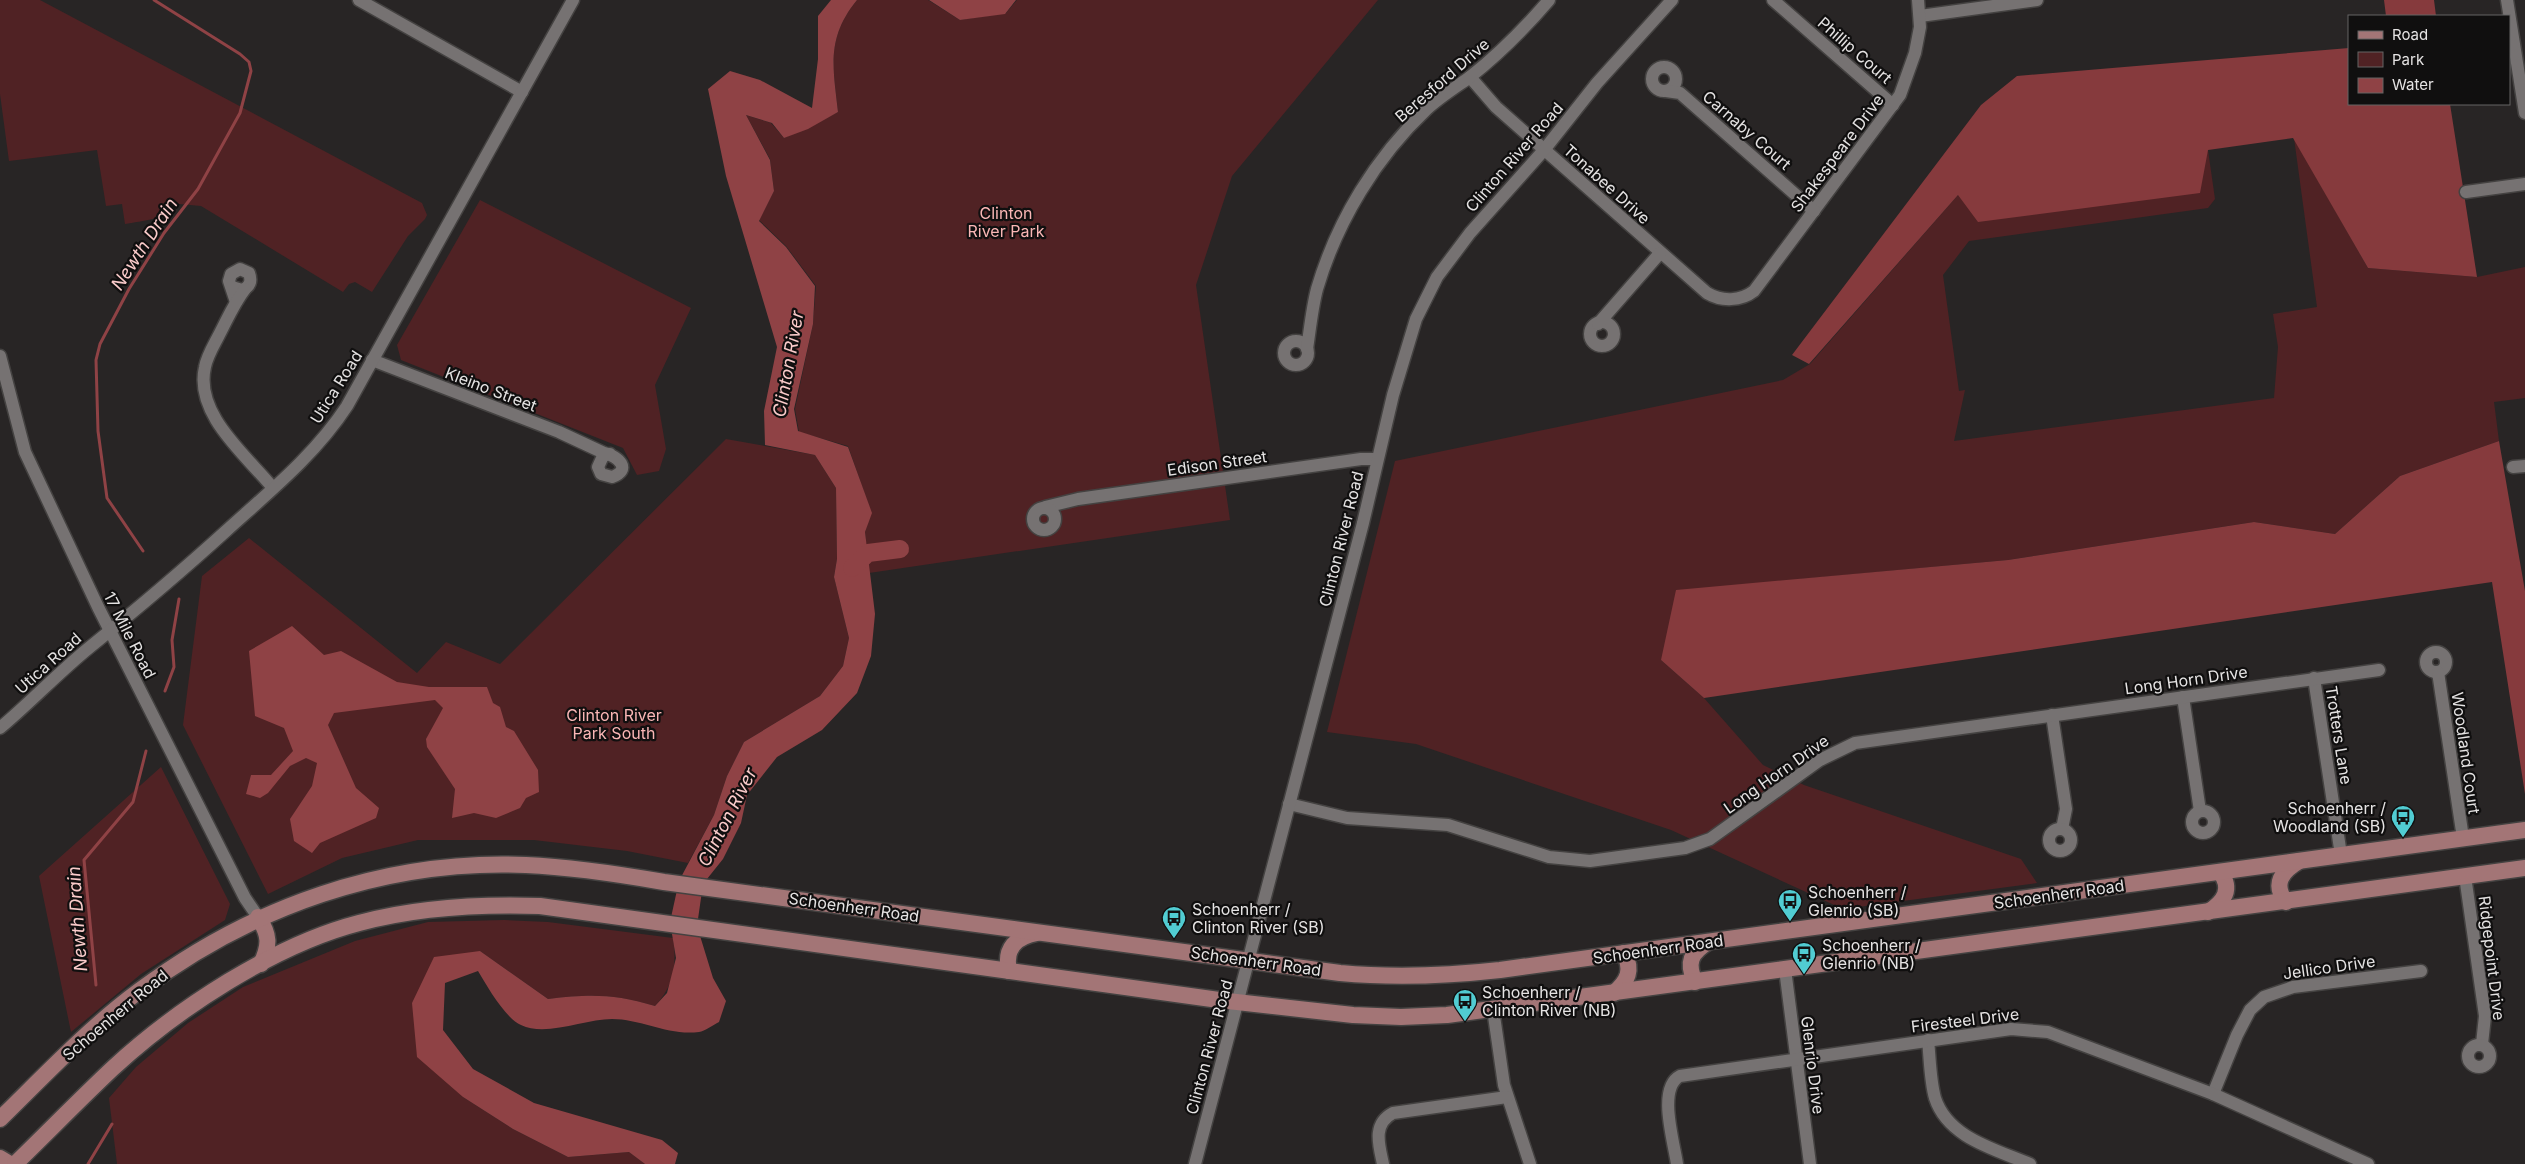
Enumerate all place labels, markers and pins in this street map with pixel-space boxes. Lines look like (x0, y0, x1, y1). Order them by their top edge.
place label: Schoenherr / Woodland (SB) (2273, 798, 2386, 836)
bus stop icon: Schoenherr / Woodland (SB) (2390, 804, 2416, 838)
place label: Schoenherr / Glenrio (SB) (1808, 882, 1907, 920)
bus stop icon: Schoenherr / Glenrio (SB) (1777, 888, 1803, 922)
place label: Schoenherr / Clinton River (SB) (1192, 899, 1325, 937)
bus stop icon: Schoenherr / Clinton River (SB) (1161, 905, 1187, 939)
place label: Schoenherr / Glenrio (NB) (1822, 935, 1921, 973)
bus stop icon: Schoenherr / Glenrio (NB) (1791, 941, 1817, 975)
place label: Schoenherr / Clinton River (NB) (1482, 982, 1616, 1020)
bus stop icon: Schoenherr / Clinton River (NB) (1452, 988, 1478, 1022)

